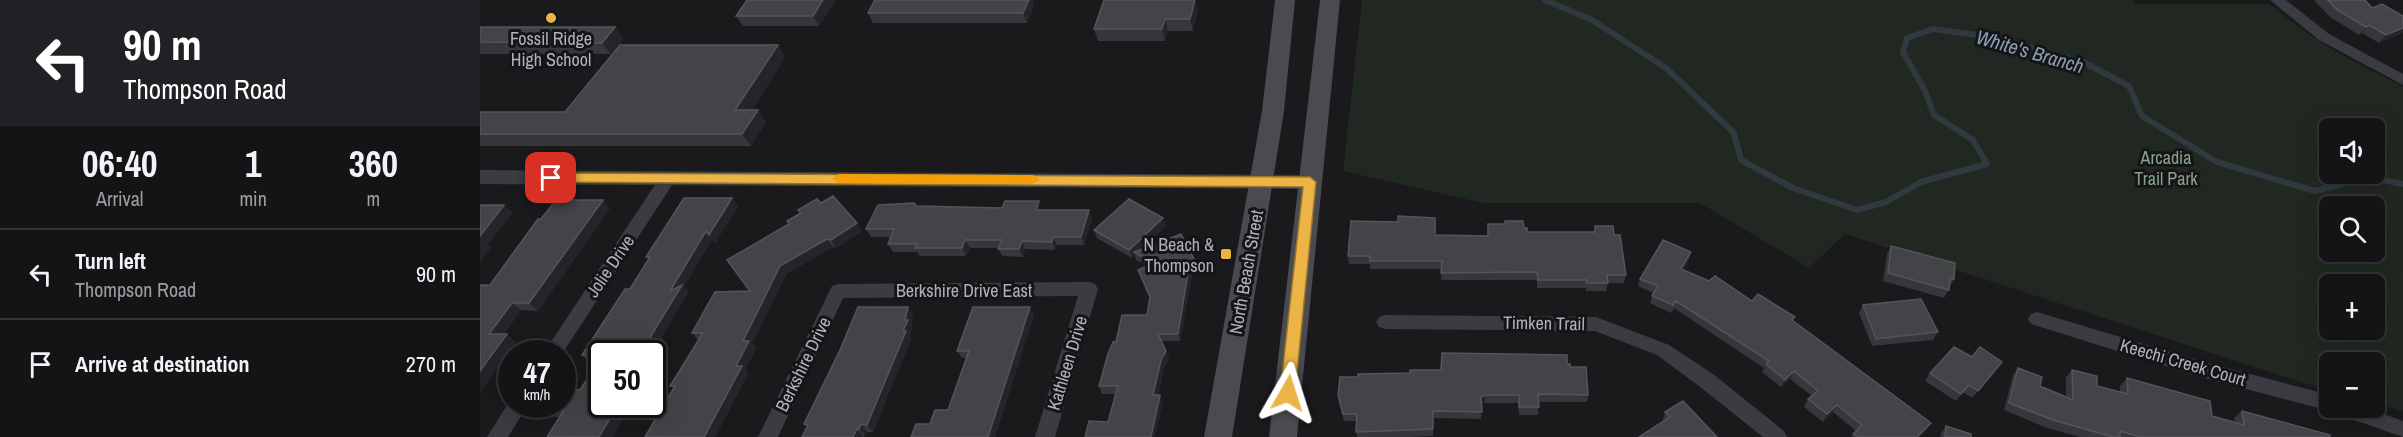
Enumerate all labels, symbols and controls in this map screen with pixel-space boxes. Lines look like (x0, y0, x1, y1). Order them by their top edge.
marker: Fossil Ridge High School (544, 11, 558, 25)
text: 90 m (123, 17, 202, 73)
water label: White's Branch (1973, 23, 2087, 79)
icon: left (24, 24, 102, 102)
place label: Fossil Ridge High School (510, 26, 592, 72)
text: Thompson Road (123, 71, 287, 107)
map controls (2319, 118, 2385, 418)
button: sound (2319, 118, 2385, 184)
text: 06:40 (82, 140, 157, 188)
text: 1 (245, 140, 261, 188)
text: 360 (349, 140, 398, 188)
park label: Arcadia Trail Park (2134, 145, 2198, 191)
pin (525, 152, 576, 203)
icon: arrive (534, 161, 567, 194)
text: Arrival (96, 185, 143, 212)
text: min (239, 185, 267, 212)
text: m (367, 185, 380, 212)
button: search (2319, 196, 2385, 262)
street label: North Beach Street (1223, 208, 1269, 336)
street label: Jolie Drive (580, 230, 640, 302)
place label: N Beach & Thompson (1143, 232, 1214, 278)
text: Turn left (75, 246, 146, 276)
marker: N Beach & Thompson (1219, 247, 1233, 261)
icon: left (24, 258, 57, 291)
text: 90 m (416, 259, 456, 289)
button: + (2319, 274, 2385, 340)
text: Thompson Road (75, 276, 196, 303)
street label: Berkshire Drive East (896, 278, 1032, 303)
street label: Timken Trail (1503, 310, 1585, 336)
street label: Berkshire Drive (769, 312, 837, 416)
street label: Kathleen Drive (1041, 313, 1093, 413)
street label: Keechi Creek Court (2117, 332, 2249, 392)
speed limit sign: 50 (588, 340, 666, 418)
icon: arrive (24, 348, 57, 381)
text: Arrive at destination (75, 349, 249, 379)
text: 270 m (406, 349, 456, 379)
text: 47 (523, 352, 551, 392)
button: − (2319, 352, 2385, 418)
position arrow (1256, 361, 1320, 425)
text: km/h (524, 384, 550, 405)

